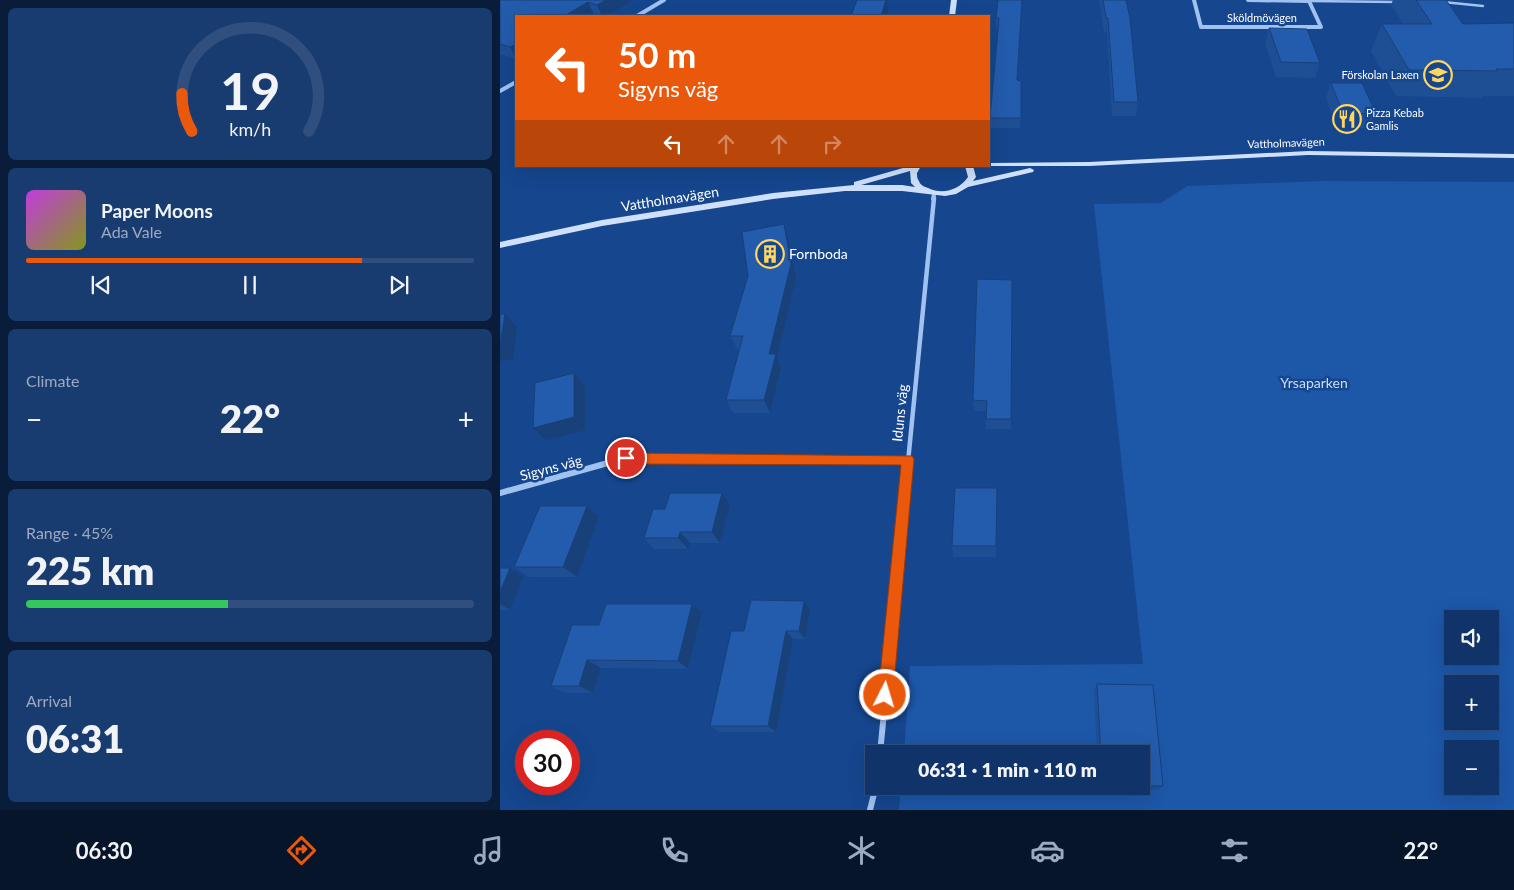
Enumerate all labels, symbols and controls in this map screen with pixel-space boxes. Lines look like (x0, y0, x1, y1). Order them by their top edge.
street label: Sköldmövägen (1227, 11, 1297, 24)
text: 50 m (618, 33, 696, 75)
icon: left (535, 35, 600, 100)
text: 19 (220, 59, 280, 121)
school or university icon: Förskolan Laxen (1423, 60, 1453, 90)
place label: Förskolan Laxen (1341, 68, 1419, 81)
text: Sigyns väg (618, 75, 718, 102)
restaurant icon: Pizza Kebab Gamlis (1332, 104, 1362, 134)
place label: Pizza Kebab Gamlis (1366, 106, 1424, 132)
text: km/h (229, 118, 271, 140)
icon: left (659, 130, 687, 158)
icon: ahead (712, 130, 740, 158)
icon: ahead (765, 130, 793, 158)
icon: right (818, 130, 846, 158)
street label: Vattholmavägen (1247, 135, 1325, 150)
street label: Vattholmavägen (620, 182, 720, 215)
text: Paper Moons (101, 199, 213, 222)
text: Ada Vale (101, 222, 162, 241)
building icon: Fornboda (755, 239, 785, 269)
place label: Fornboda (789, 245, 848, 262)
icon: previous (87, 271, 115, 299)
icon: pause (236, 271, 264, 299)
icon: next (385, 271, 413, 299)
text: Climate (26, 371, 79, 390)
park label: Yrsaparken (1280, 374, 1348, 391)
street label: Iduns väg (888, 383, 911, 443)
text: 22° (220, 395, 280, 441)
text: − (26, 402, 42, 436)
text: + (458, 402, 474, 436)
pin (605, 437, 647, 479)
icon: arrive (612, 444, 640, 472)
street label: Sigyns väg (518, 451, 584, 484)
text: Range · 45% (26, 523, 113, 542)
text: 225 km (26, 547, 154, 593)
map controls (1444, 610, 1499, 795)
button: sound (1444, 610, 1499, 665)
position arrow (858, 668, 910, 720)
button: + (1444, 675, 1499, 730)
text: Arrival (26, 691, 72, 710)
text: 06:31 (26, 715, 124, 761)
speed limit sign: 30 (515, 730, 580, 795)
button: − (1444, 740, 1499, 795)
text: 06:31 · 1 min · 110 m (918, 758, 1097, 781)
icon: directions (284, 833, 319, 868)
icon: music (471, 833, 506, 868)
icon: phone (657, 833, 692, 868)
icon: climate (844, 833, 879, 868)
icon: car (1030, 833, 1065, 868)
icon: filters (1217, 833, 1252, 868)
text: 06:30 (76, 837, 133, 864)
text: 22° (1403, 837, 1438, 864)

